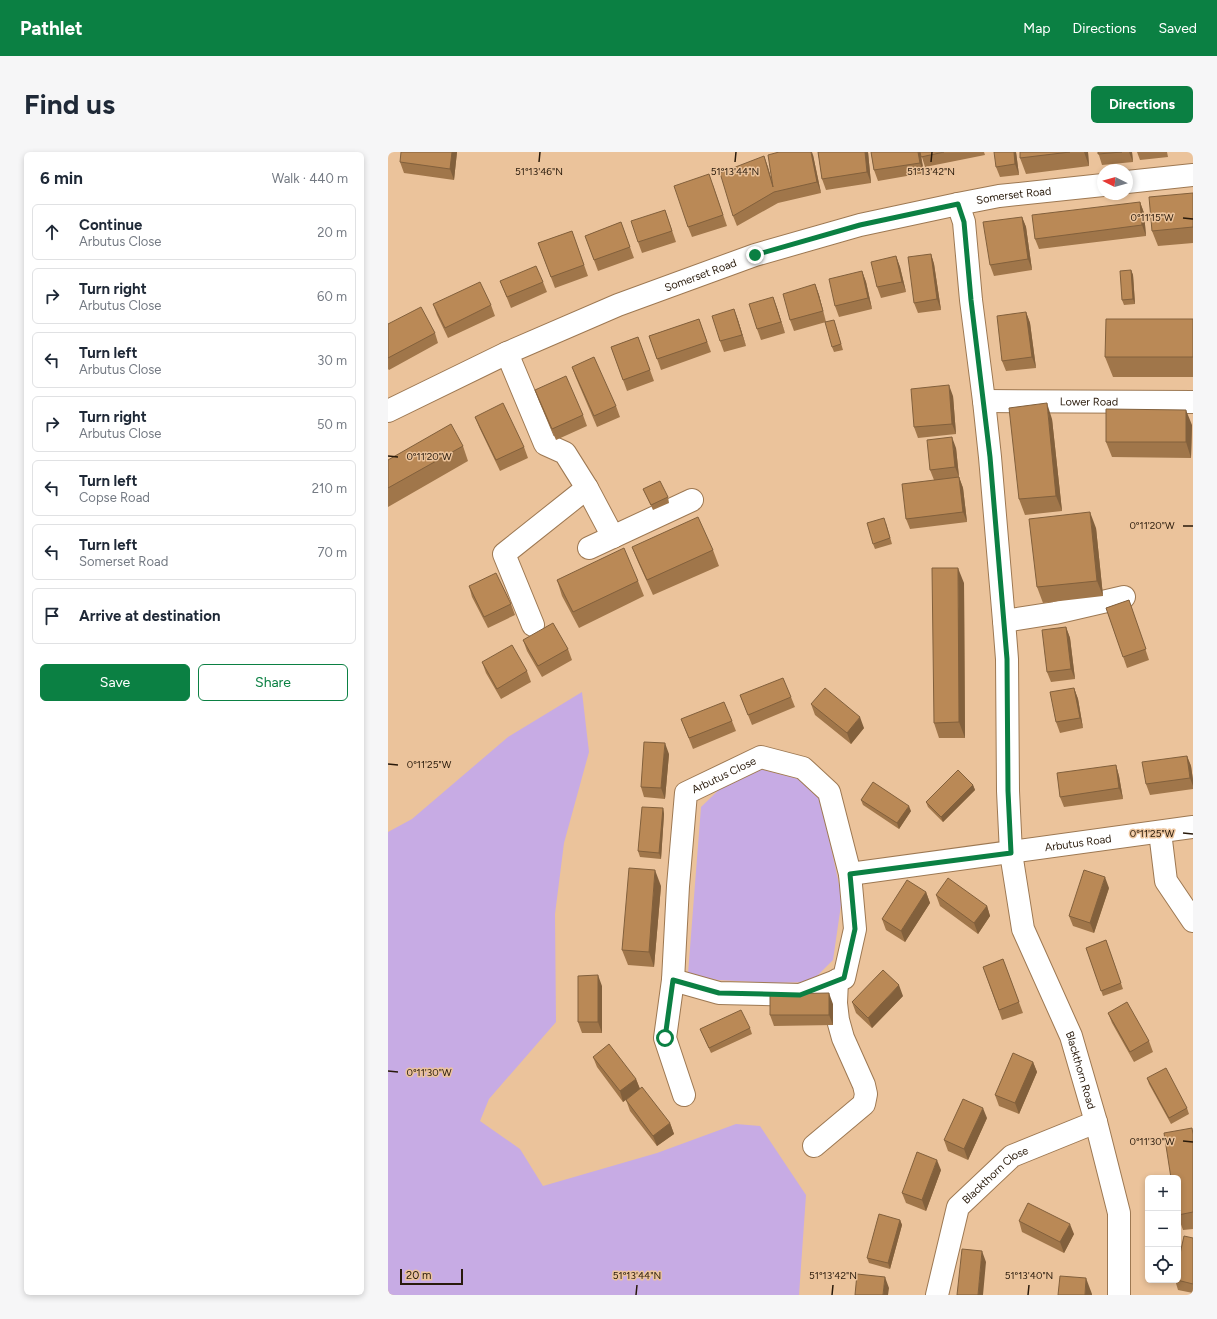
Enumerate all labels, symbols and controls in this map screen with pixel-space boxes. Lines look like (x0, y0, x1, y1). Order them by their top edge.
text: Pathlet (20, 17, 83, 40)
text: Map (1023, 20, 1051, 37)
text: Directions (1073, 20, 1136, 37)
text: Saved (1158, 20, 1197, 37)
button: Directions (1091, 86, 1193, 123)
text: Find us (24, 87, 115, 121)
north arrow (1097, 164, 1133, 200)
text: 51°13'46"N (515, 165, 563, 178)
text: 51°13'44"N (711, 165, 759, 178)
text: 51°13'42"N (907, 165, 955, 178)
text: 6 min (40, 168, 83, 188)
text: Walk · 440 m (272, 171, 348, 186)
street label: Somerset Road (975, 185, 1052, 207)
text: 0°11'15"W (1130, 211, 1174, 224)
text: Continue (79, 216, 142, 234)
icon: ahead (41, 221, 63, 243)
text: 20 m (317, 225, 347, 240)
text: Arbutus Close (79, 234, 161, 249)
route end (746, 246, 764, 264)
street label: Somerset Road (663, 256, 738, 294)
text: Turn right (79, 280, 147, 298)
icon: right (41, 285, 63, 307)
text: 60 m (317, 289, 347, 304)
text: Arbutus Close (79, 298, 161, 313)
text: Turn left (79, 344, 137, 362)
icon: left (41, 349, 63, 371)
text: 30 m (317, 353, 347, 368)
text: Arbutus Close (79, 362, 161, 377)
street label: Lower Road (1060, 395, 1118, 409)
text: Turn right (79, 408, 147, 426)
icon: right (41, 413, 63, 435)
text: 50 m (317, 417, 347, 432)
text: Arbutus Close (79, 426, 161, 441)
text: 0°11'20"W (406, 450, 452, 463)
text: Turn left (79, 472, 137, 490)
icon: left (41, 477, 63, 499)
text: 210 m (312, 481, 347, 496)
text: Copse Road (79, 490, 150, 505)
text: 0°11'20"W (1129, 519, 1175, 532)
text: Turn left (79, 536, 137, 554)
icon: left (41, 541, 63, 563)
text: 70 m (317, 545, 347, 560)
text: Somerset Road (79, 554, 168, 569)
icon: arrive (41, 605, 63, 627)
text: Arrive at destination (79, 607, 220, 625)
button: Save (40, 664, 190, 701)
button: Share (198, 664, 348, 701)
street label: Arbutus Close (690, 754, 758, 796)
text: 0°11'25"W (407, 758, 452, 771)
text: 0°11'25"W (1130, 827, 1175, 840)
street label: Arbutus Road (1044, 832, 1112, 854)
route start (656, 1029, 674, 1047)
street label: Blackthorn Road (1063, 1029, 1098, 1111)
text: 0°11'30"W (406, 1066, 452, 1079)
text: 0°11'30"W (1129, 1135, 1175, 1148)
street label: Blackthorn Close (960, 1144, 1030, 1207)
map controls (1145, 1175, 1181, 1283)
button: + (1145, 1175, 1181, 1211)
button: − (1145, 1211, 1181, 1247)
button: locate (1145, 1247, 1181, 1283)
scale bar (400, 1267, 463, 1286)
text: 20 m (406, 1269, 431, 1282)
text: 51°13'44"N (613, 1269, 661, 1282)
text: 51°13'42"N (809, 1269, 857, 1282)
text: 51°13'40"N (1005, 1269, 1053, 1282)

